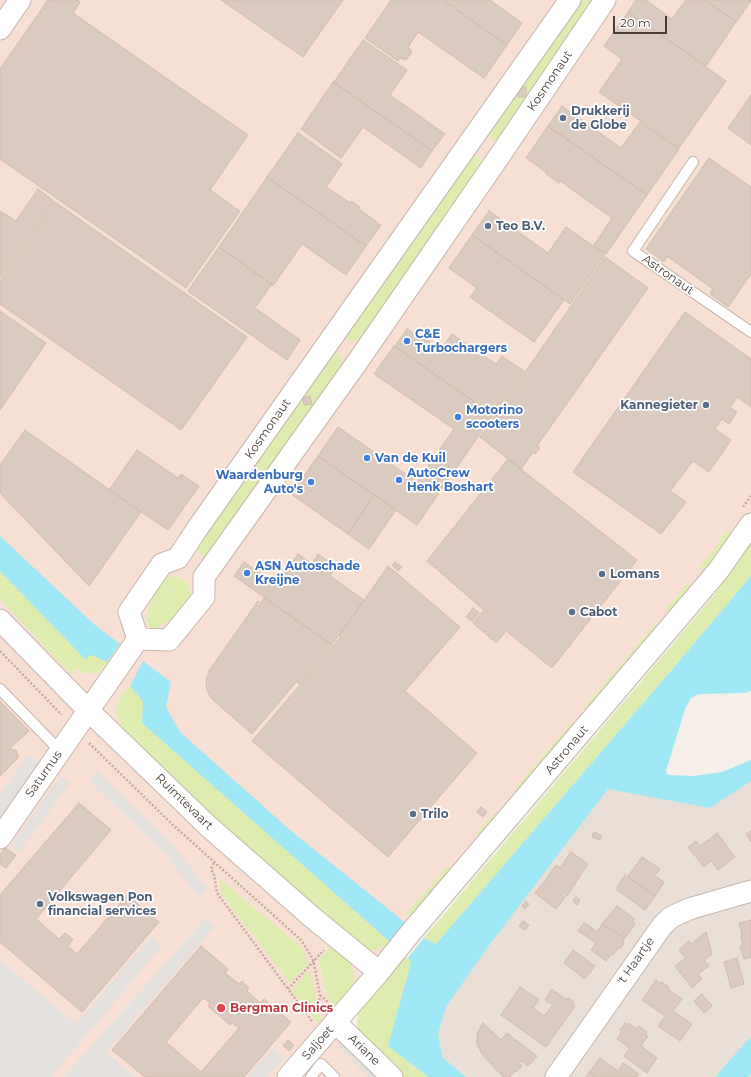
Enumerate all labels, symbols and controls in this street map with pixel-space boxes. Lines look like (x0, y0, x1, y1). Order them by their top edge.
scale bar (615, 8, 669, 34)
text: 20 m (620, 15, 651, 30)
street label: Kosmonaut (524, 48, 576, 114)
place label: Drukkerij de Globe (571, 104, 630, 132)
marker: Drukkerij de Globe (558, 113, 568, 123)
place label: Teo B.V. (496, 219, 545, 233)
marker: Teo B.V. (483, 221, 493, 231)
street label: Astronaut (639, 252, 697, 298)
place label: C&E Turbochargers (415, 327, 507, 355)
marker: C&E Turbochargers (402, 336, 412, 346)
street label: Kosmonaut (242, 396, 294, 462)
place label: Kannegieter (620, 398, 698, 412)
marker: Kannegieter (701, 400, 711, 410)
place label: Motorino scooters (466, 403, 523, 431)
marker: Motorino scooters (453, 412, 463, 422)
place label: Van de Kuil (375, 451, 446, 465)
marker: Van de Kuil (362, 453, 372, 463)
place label: AutoCrew Henk Boshart (407, 466, 493, 494)
place label: Waardenburg Auto's (216, 468, 303, 496)
marker: AutoCrew Henk Boshart (394, 475, 404, 485)
marker: Waardenburg Auto's (306, 477, 316, 487)
place label: ASN Autoschade Kreijne (255, 559, 360, 587)
place label: Lomans (610, 567, 660, 581)
marker: ASN Autoschade Kreijne (242, 568, 252, 578)
marker: Lomans (597, 569, 607, 579)
place label: Cabot (580, 605, 617, 619)
marker: Cabot (567, 607, 577, 617)
street label: Astronaut (542, 723, 592, 777)
street label: Saturnus (23, 748, 65, 800)
street label: Ruimtevaart (152, 771, 216, 833)
place label: Trilo (421, 807, 448, 821)
marker: Trilo (408, 809, 418, 819)
place label: Volkswagen Pon financial services (48, 890, 156, 918)
marker: Volkswagen Pon financial services (35, 899, 45, 909)
street label: 't Haartje (614, 934, 658, 988)
place label: Bergman Clinics (230, 1001, 333, 1015)
marker: Bergman Clinics (215, 1002, 227, 1014)
street label: Saljoet (299, 1023, 337, 1063)
street label: Ariane (345, 1031, 383, 1069)

